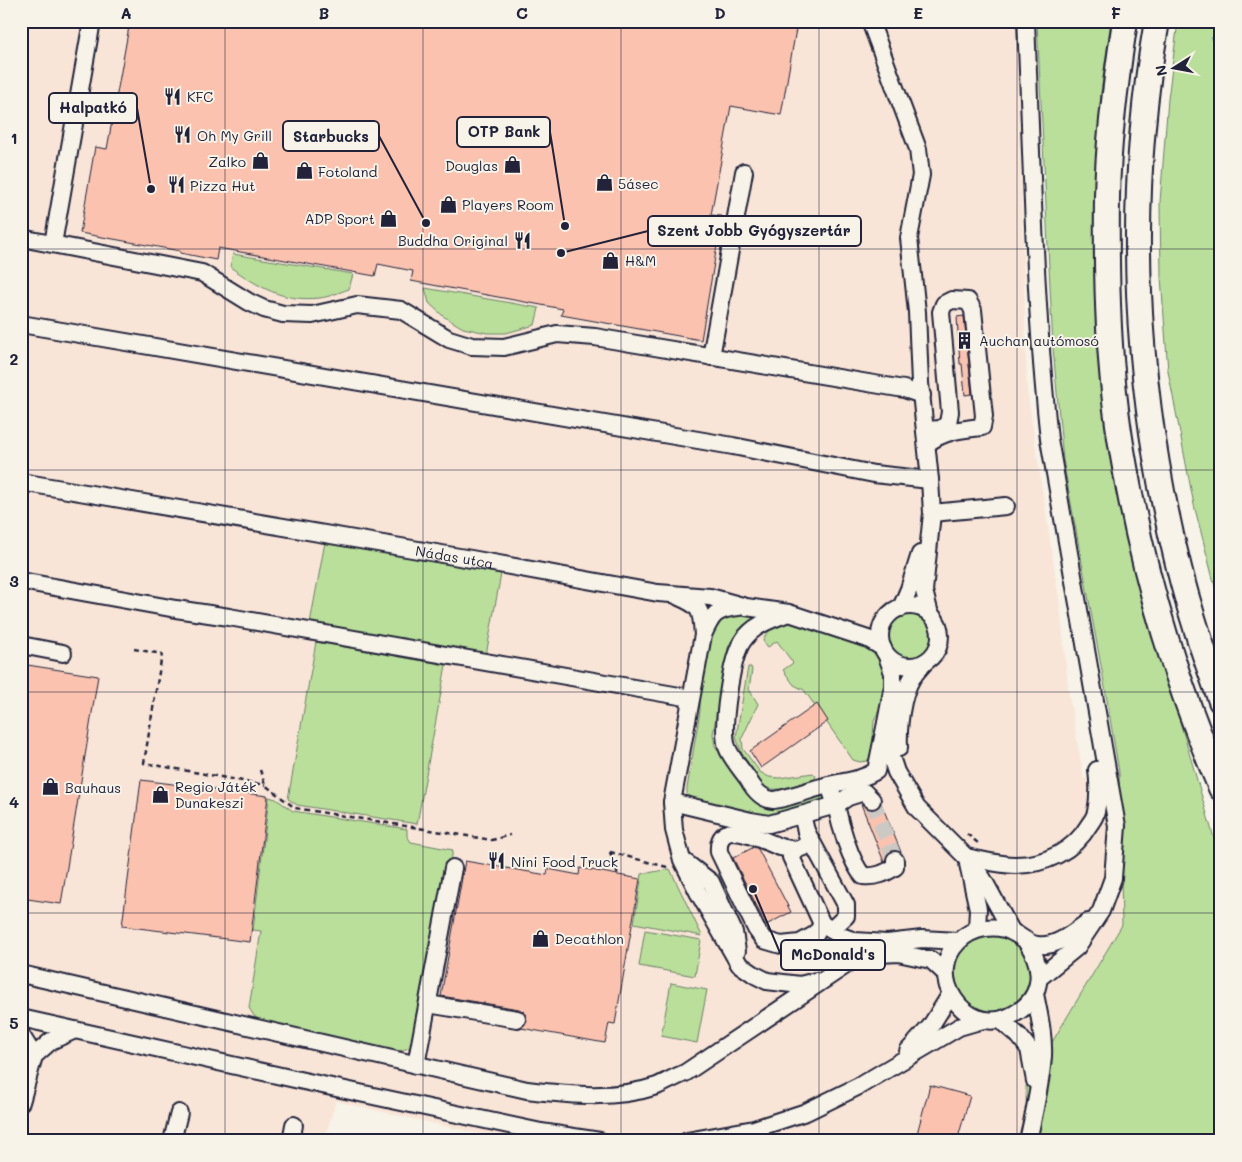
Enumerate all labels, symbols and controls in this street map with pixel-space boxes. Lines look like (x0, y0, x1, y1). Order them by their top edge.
text: A (120, 2, 132, 23)
text: B (319, 2, 329, 23)
text: C (516, 2, 528, 23)
text: D (714, 2, 726, 23)
text: E (913, 2, 923, 23)
text: F (1111, 2, 1121, 23)
north arrow (1150, 42, 1200, 92)
text: N (1150, 64, 1171, 78)
restaurant icon: KFC (163, 86, 183, 106)
place label: KFC (187, 87, 213, 106)
callout: Halpatkó (49, 93, 137, 123)
text: Halpatkó (59, 97, 127, 117)
callout: OTP Bank (457, 117, 550, 147)
callout: Starbucks (283, 121, 379, 151)
text: OTP Bank (468, 121, 540, 141)
restaurant icon: Oh My Grill (173, 125, 193, 145)
place label: Oh My Grill (197, 126, 272, 145)
text: Starbucks (293, 126, 369, 146)
text: 1 (10, 127, 18, 148)
shop icon: Zalko (250, 151, 270, 171)
place label: Zalko (209, 152, 246, 171)
shop icon: Douglas (502, 155, 522, 175)
place label: Douglas (445, 156, 498, 175)
shop icon: Fotoland (294, 161, 314, 181)
place label: Fotoland (318, 162, 378, 181)
shop icon: 5ásec (594, 173, 614, 193)
place label: 5ásec (618, 174, 659, 193)
restaurant icon: Pizza Hut (166, 175, 186, 195)
place label: Pizza Hut (190, 176, 255, 195)
shop icon: Players Room (438, 194, 458, 214)
place label: Players Room (462, 195, 554, 214)
shop icon: ADP Sport (379, 208, 399, 228)
place label: ADP Sport (305, 209, 375, 228)
callout: Szent Jobb Gyógyszertár (648, 216, 861, 246)
text: Szent Jobb Gyógyszertár (657, 220, 851, 240)
restaurant icon: Buddha Original (512, 230, 532, 250)
place label: Buddha Original (398, 231, 508, 250)
shop icon: H&M (601, 250, 621, 270)
place label: H&M (625, 251, 656, 270)
building icon: Auchan autómosó (955, 330, 975, 350)
place label: Auchan autómosó (979, 331, 1099, 350)
text: 2 (10, 348, 19, 369)
street label: Nádas utca (414, 540, 495, 572)
text: 3 (9, 570, 19, 591)
shop icon: Bauhaus (41, 777, 61, 797)
place label: Regio Játék Dunakeszi (175, 777, 257, 812)
place label: Bauhaus (65, 778, 121, 797)
shop icon: Regio Játék Dunakeszi (151, 784, 171, 804)
text: 4 (9, 791, 19, 812)
restaurant icon: Nini Food Truck (487, 851, 507, 871)
place label: Nini Food Truck (511, 852, 618, 871)
shop icon: Decathlon (531, 928, 551, 948)
place label: Decathlon (555, 929, 624, 948)
callout: McDonald's (781, 940, 885, 970)
text: McDonald's (791, 944, 875, 964)
text: 5 (9, 1012, 19, 1033)

